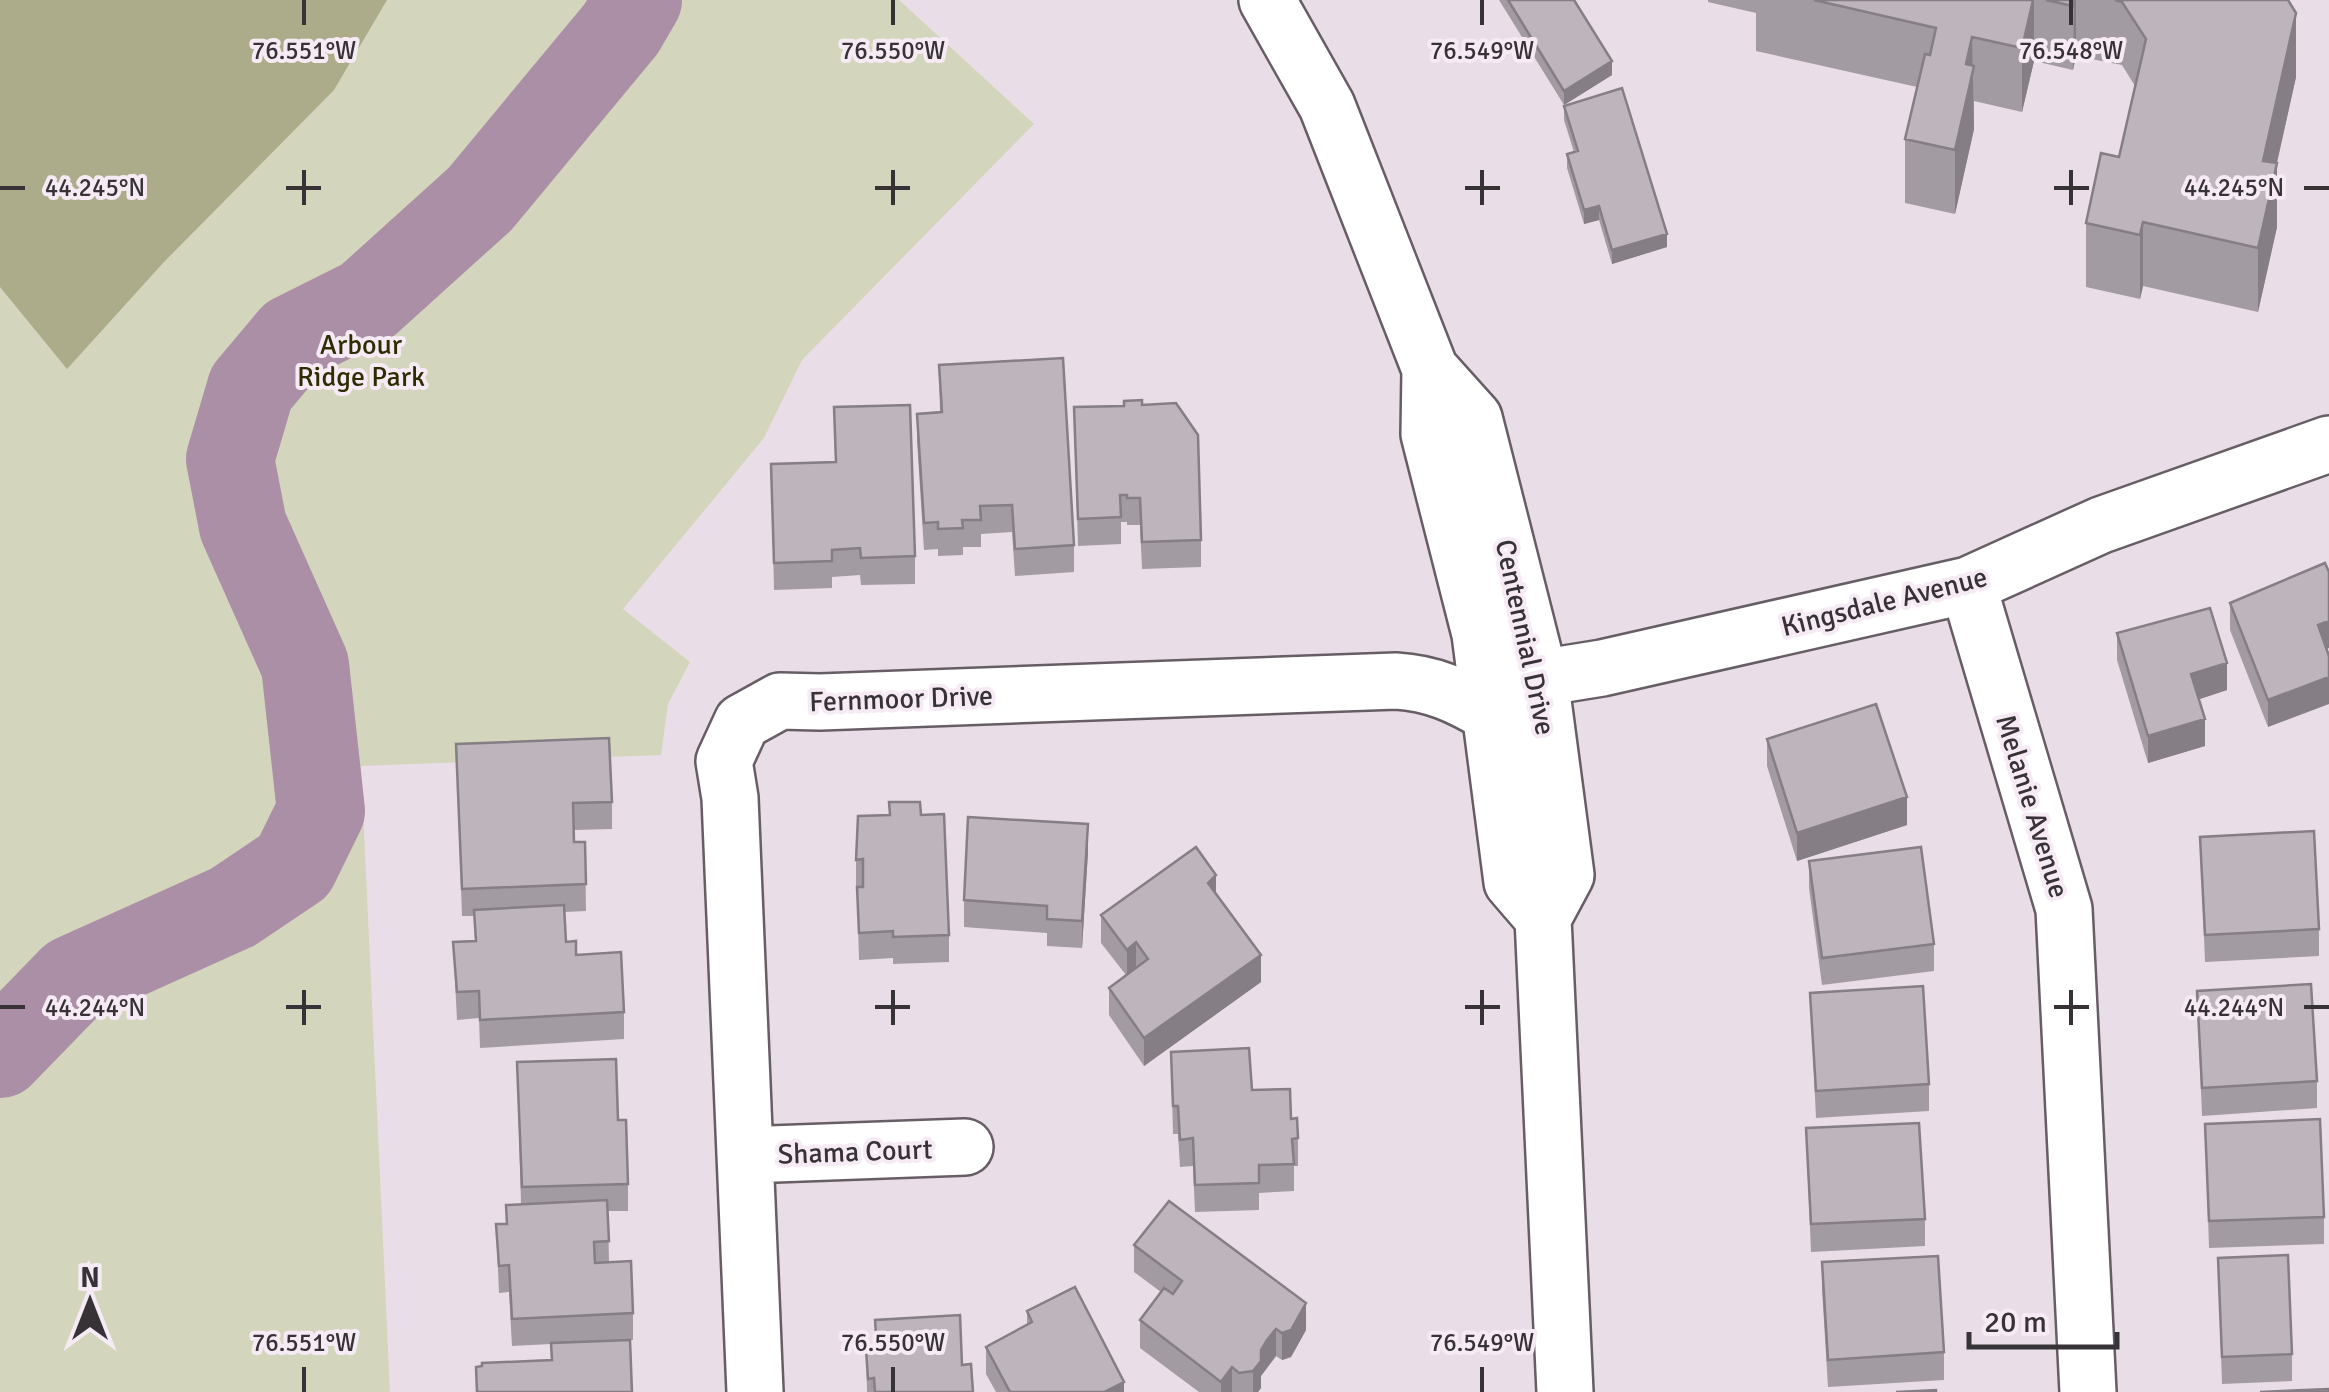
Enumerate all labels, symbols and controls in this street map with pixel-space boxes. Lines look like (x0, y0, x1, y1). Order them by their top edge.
text: 76.551°W (252, 35, 356, 66)
text: 76.550°W (841, 35, 945, 66)
text: 76.549°W (1430, 35, 1534, 66)
text: 76.548°W (2019, 35, 2123, 66)
text: 44.245°N (45, 172, 145, 203)
text: 44.245°N (2184, 172, 2284, 203)
park label: Arbour Ridge Park (297, 328, 425, 394)
street label: Centennial Drive (1488, 536, 1562, 738)
street label: Kingsdale Avenue (1778, 560, 1991, 644)
street label: Fernmoor Drive (809, 679, 994, 719)
street label: Melanie Avenue (1988, 711, 2076, 902)
text: 44.244°N (45, 992, 145, 1023)
text: 44.244°N (2184, 992, 2284, 1023)
street label: Shama Court (777, 1132, 933, 1172)
north arrow (40, 1252, 140, 1352)
text: N (80, 1261, 100, 1295)
scale bar (1969, 1287, 2116, 1349)
text: 20 m (1984, 1304, 2047, 1341)
text: 76.551°W (252, 1327, 356, 1358)
text: 76.550°W (841, 1327, 945, 1358)
text: 76.549°W (1430, 1327, 1534, 1358)

